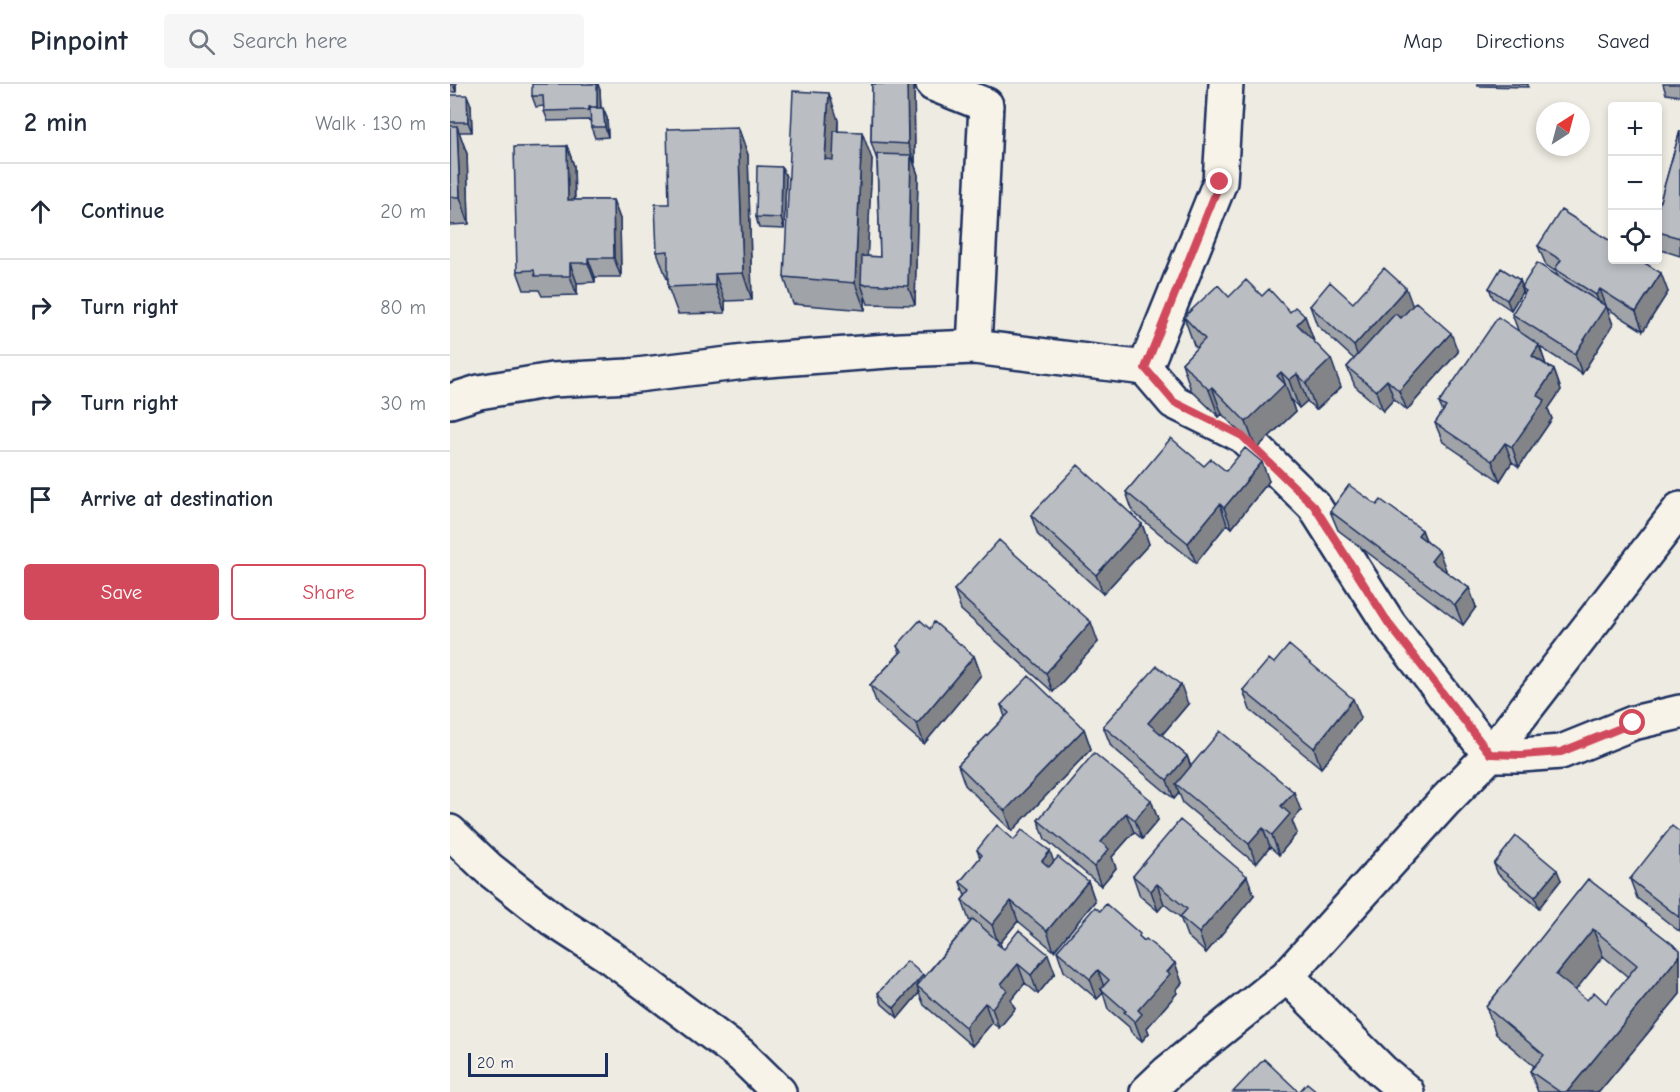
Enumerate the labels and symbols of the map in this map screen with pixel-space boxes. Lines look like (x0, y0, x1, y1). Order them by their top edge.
north arrow (1536, 102, 1590, 156)
route end (1206, 168, 1232, 194)
route start (1619, 709, 1645, 735)
scale bar (468, 1050, 608, 1078)

